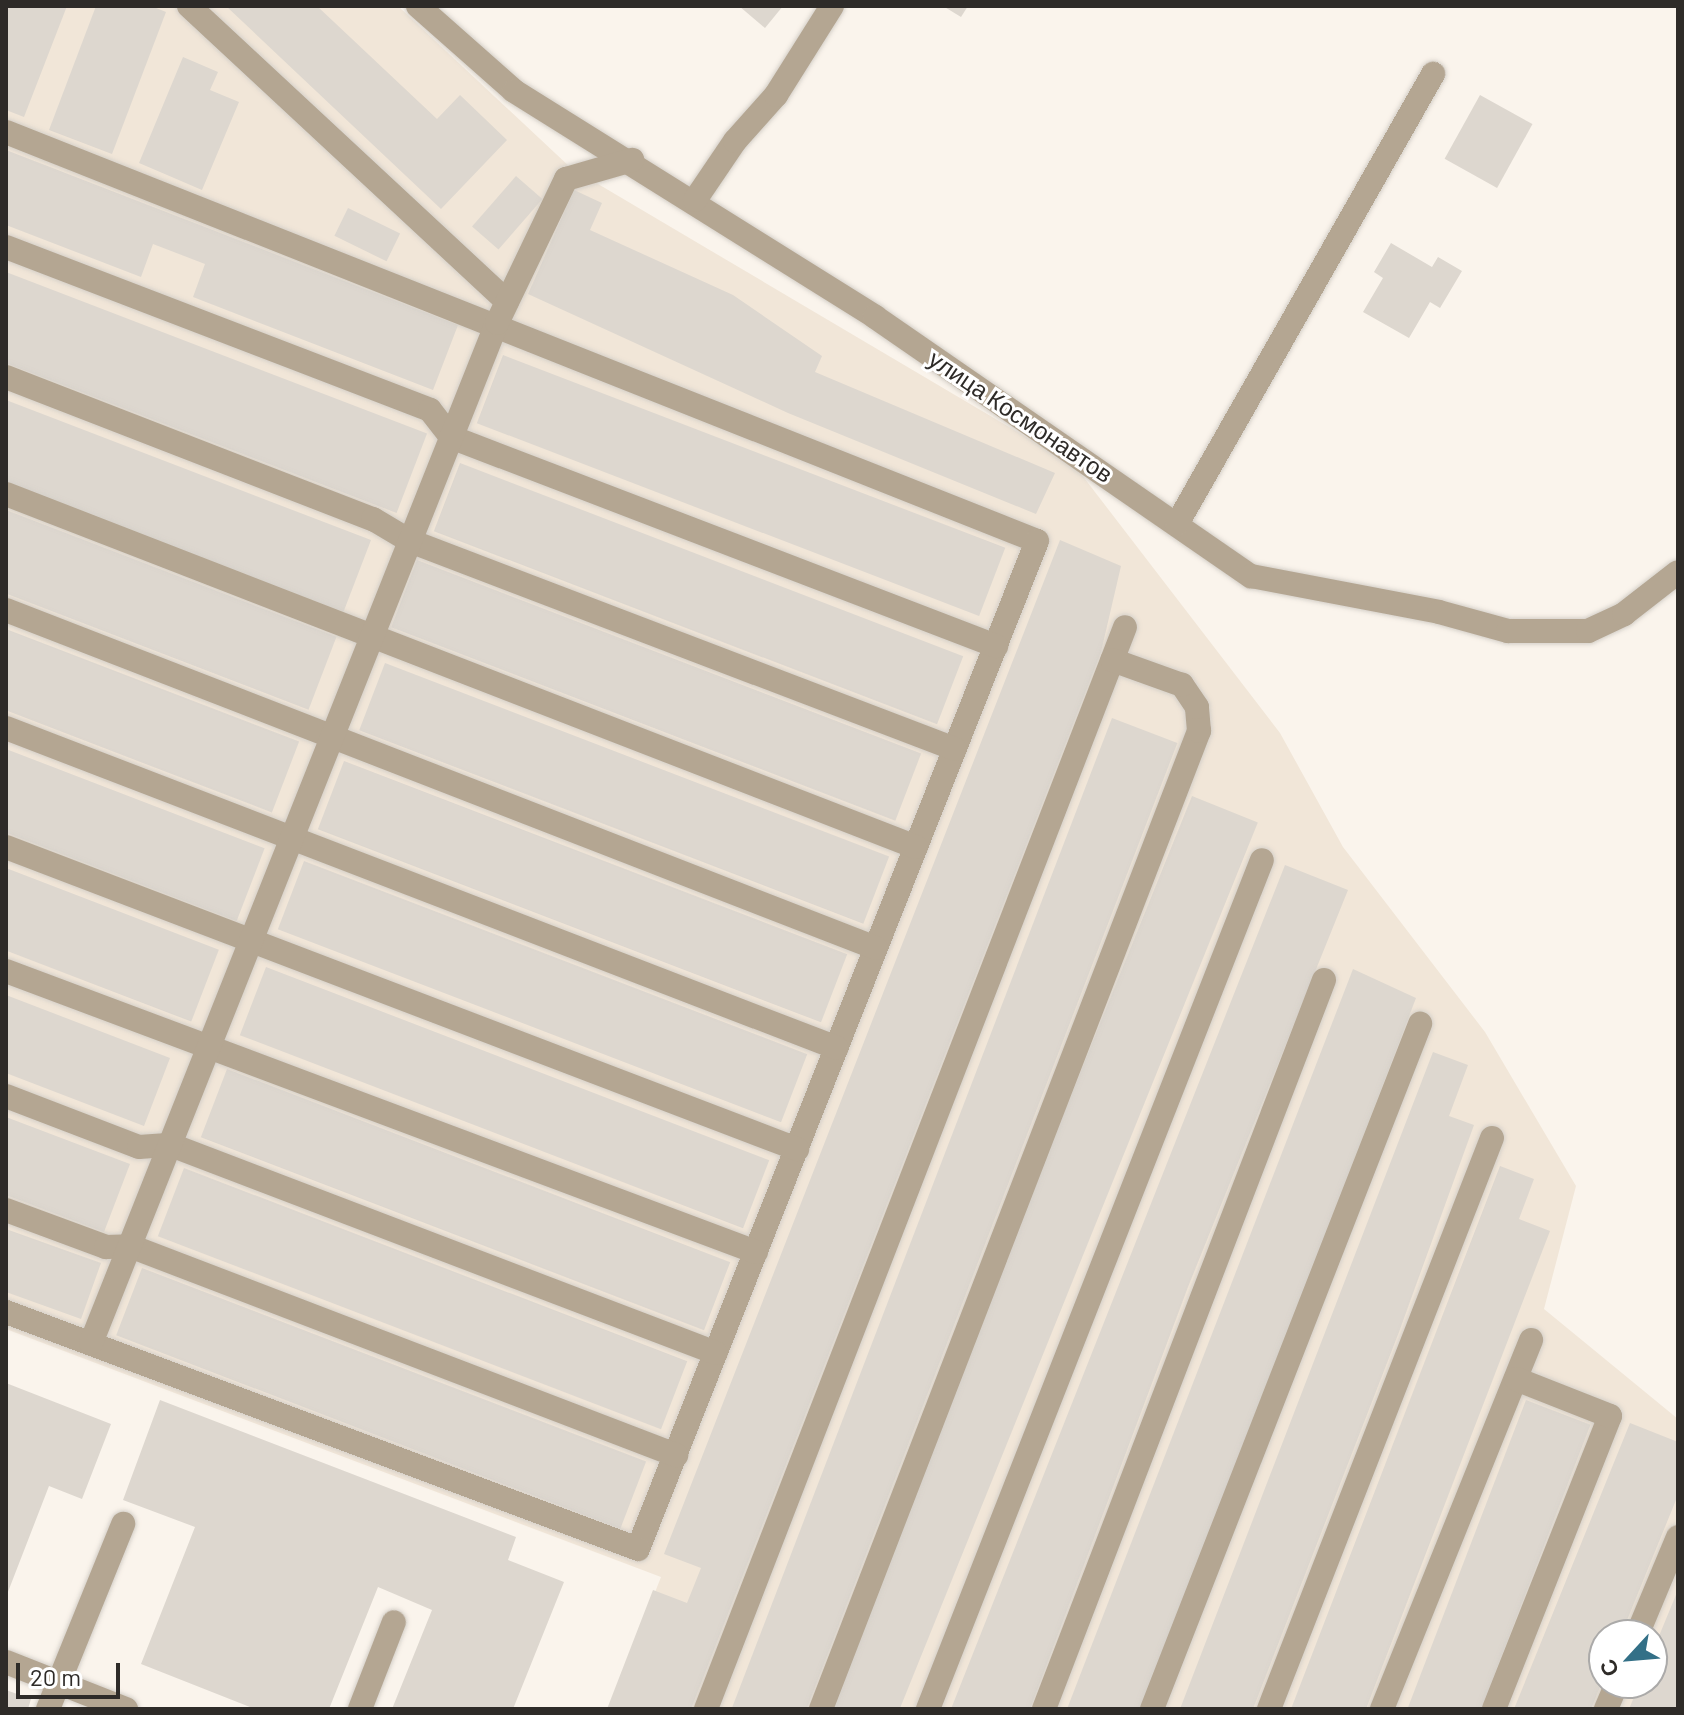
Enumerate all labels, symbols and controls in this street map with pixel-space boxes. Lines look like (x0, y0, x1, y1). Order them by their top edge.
street label: улица Космонавтов (924, 344, 1118, 488)
north arrow (1588, 1619, 1668, 1699)
scale bar (20, 1647, 124, 1697)
text: С (1593, 1656, 1623, 1681)
text: 20 m (30, 1662, 81, 1691)

